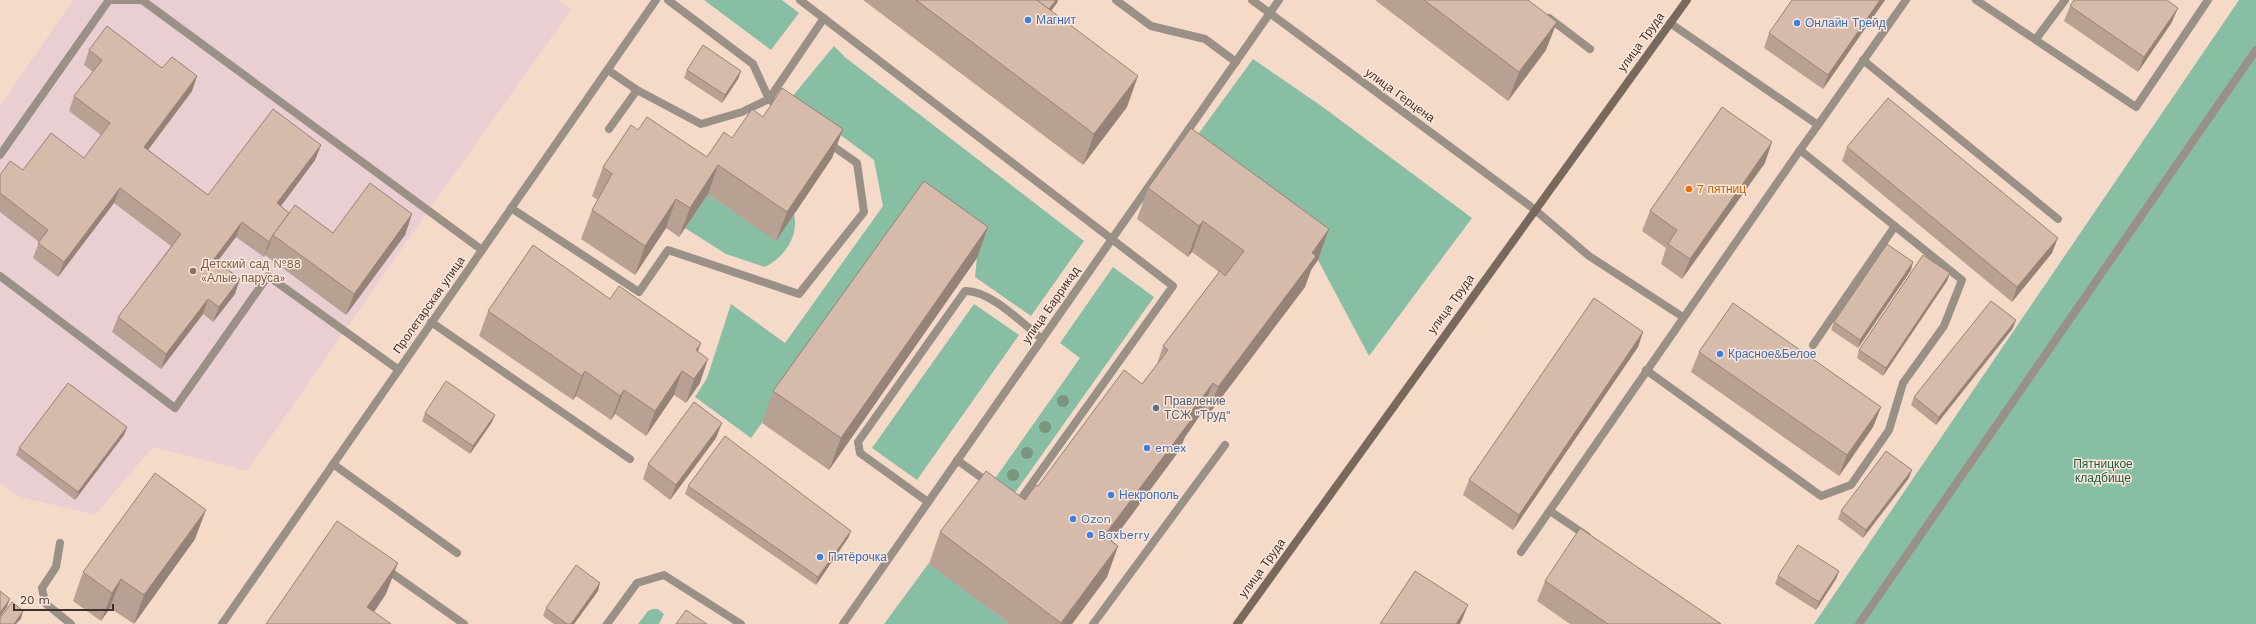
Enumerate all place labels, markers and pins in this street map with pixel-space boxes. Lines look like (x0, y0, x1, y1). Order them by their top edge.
place label: Магнит (1036, 13, 1077, 27)
marker: Магнит (1023, 15, 1033, 25)
place label: Онлайн Трейд (1805, 16, 1886, 30)
marker: Онлайн Трейд (1792, 18, 1802, 28)
place label: 7 пятниц (1697, 182, 1746, 196)
marker: 7 пятниц (1684, 184, 1694, 194)
place label: Детский сад №88 «Алые паруса» (201, 257, 301, 285)
marker: Детский сад №88 «Алые паруса» (188, 266, 198, 276)
place label: Красное&Белое (1728, 347, 1817, 361)
marker: Красное&Белое (1715, 349, 1725, 359)
place label: Правление ТСЖ "Труд" (1164, 394, 1231, 422)
marker: Правление ТСЖ "Труд" (1151, 403, 1161, 413)
place label: emex (1155, 441, 1186, 455)
marker: emex (1142, 443, 1152, 453)
place label: Некрополь (1119, 488, 1179, 502)
marker: Некрополь (1106, 490, 1116, 500)
place label: Ozon (1081, 512, 1111, 526)
marker: Ozon (1068, 514, 1078, 524)
place label: Boxberry (1098, 528, 1150, 542)
marker: Boxberry (1085, 530, 1095, 540)
place label: Пятёрочка (828, 550, 887, 564)
marker: Пятёрочка (815, 552, 825, 562)

